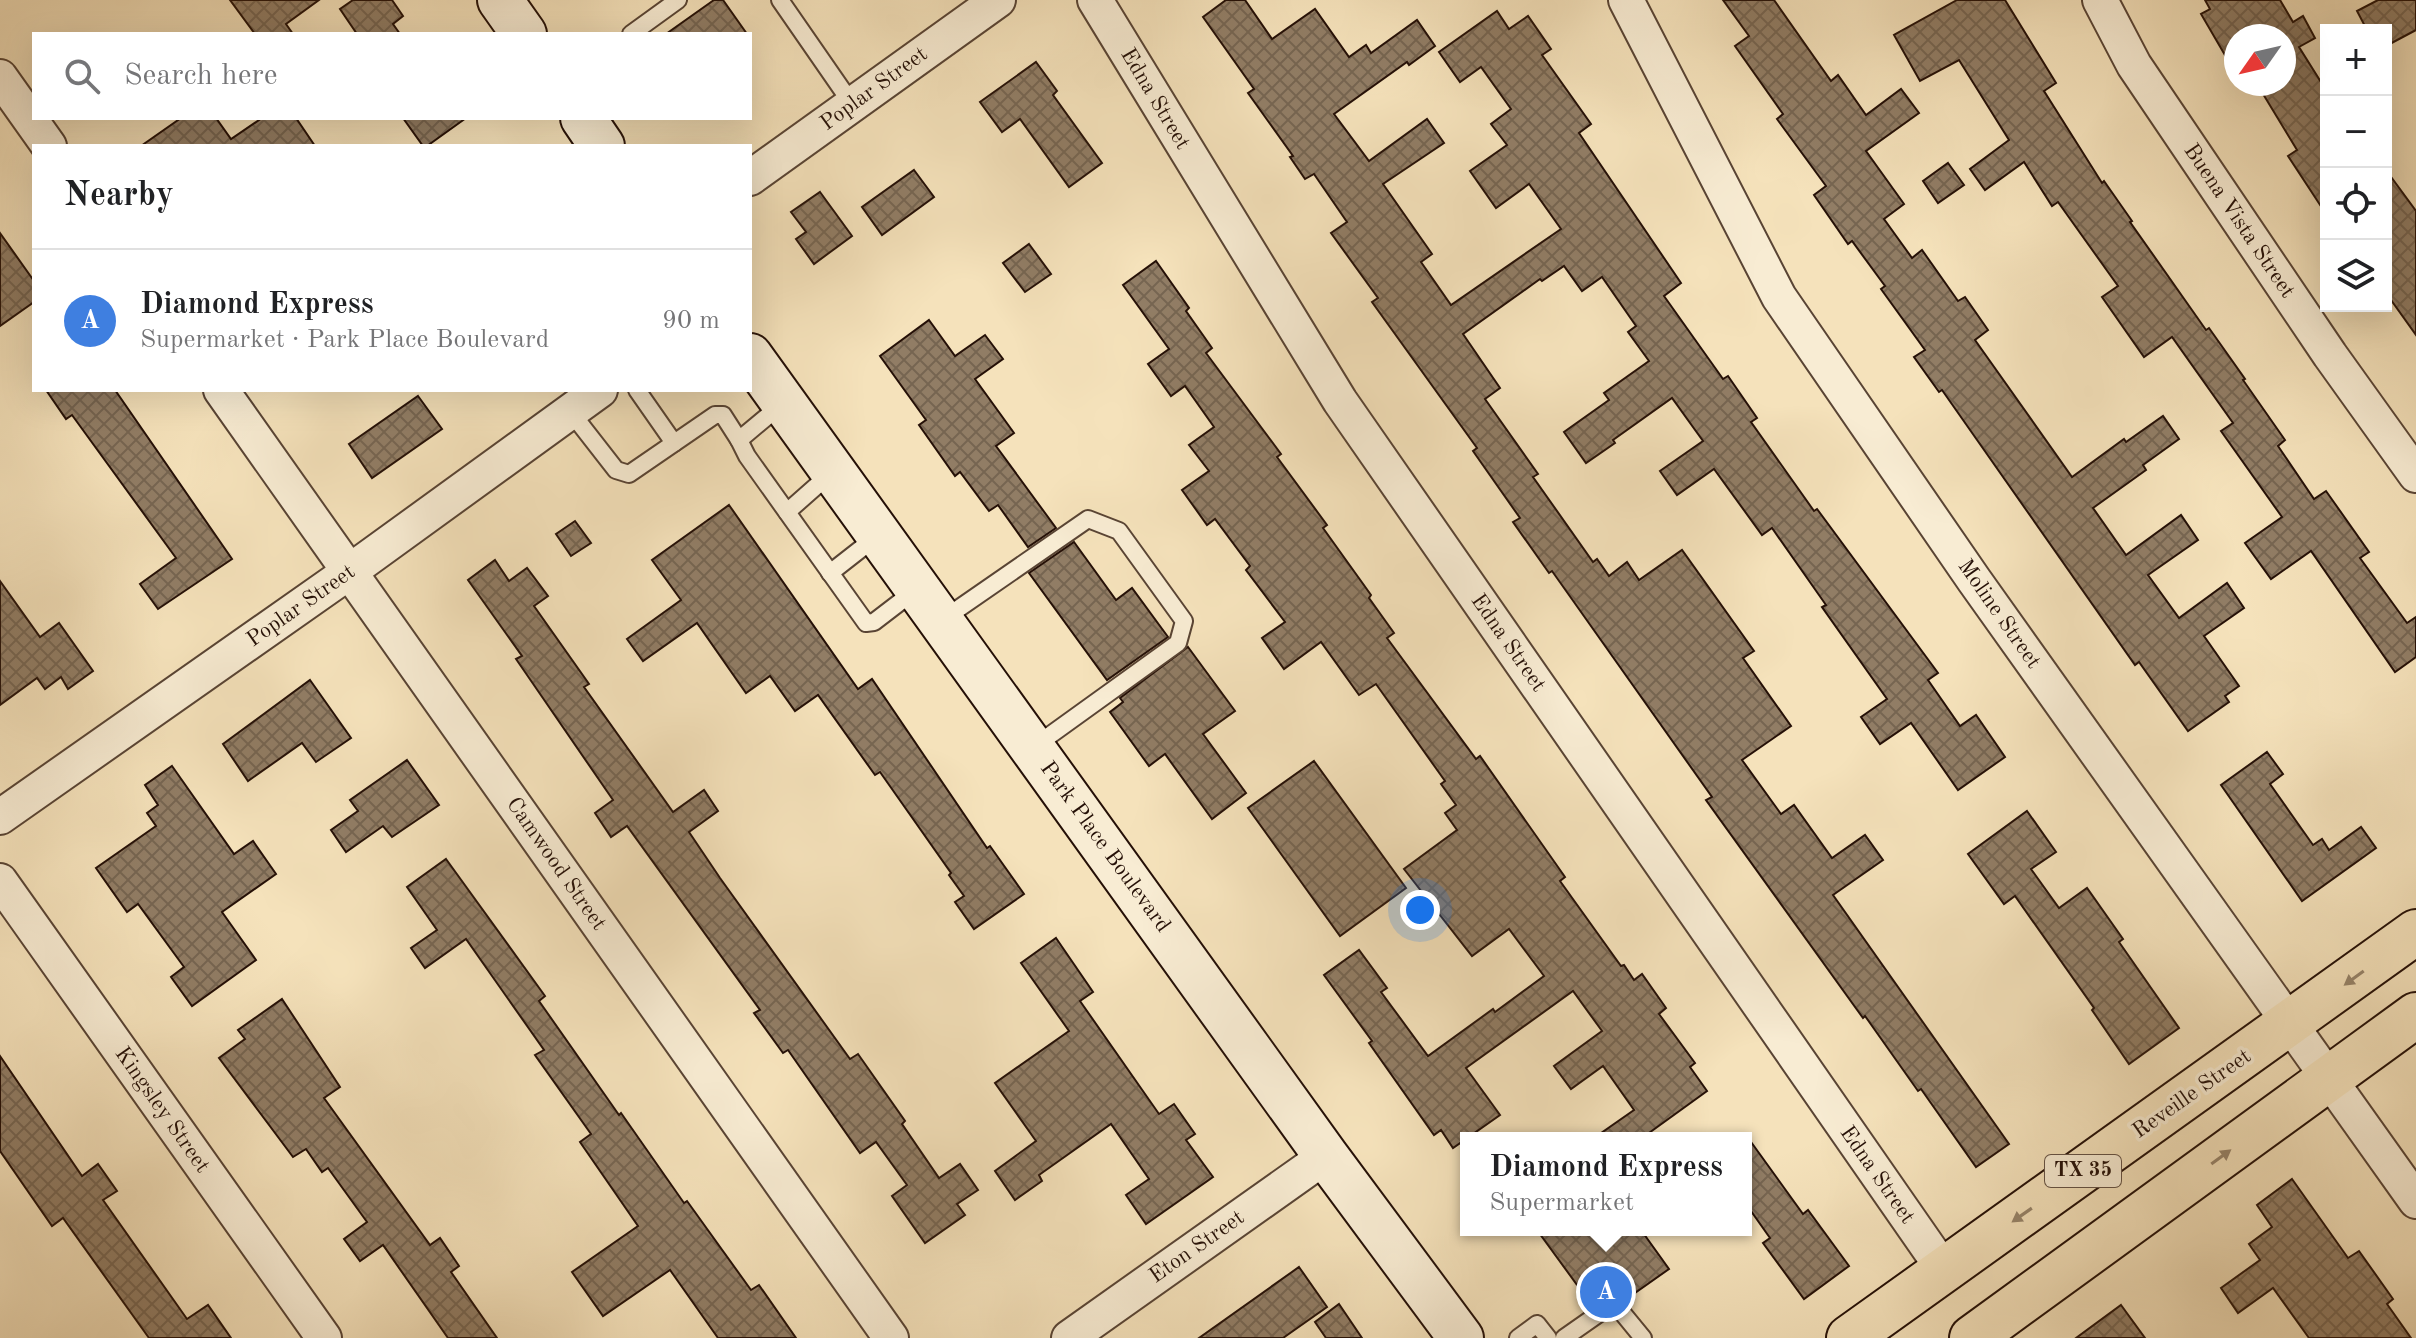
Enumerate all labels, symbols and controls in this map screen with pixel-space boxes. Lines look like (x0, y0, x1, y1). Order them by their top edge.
north arrow (2224, 24, 2296, 96)
map controls (2320, 24, 2392, 312)
button: + (2320, 24, 2392, 96)
search box (32, 32, 752, 120)
street label: Poplar Street (816, 43, 932, 135)
street label: Edna Street (1116, 45, 1194, 153)
icon: search (60, 54, 104, 98)
text: Search here (124, 61, 278, 91)
button: − (2320, 96, 2392, 168)
street label: Buena Vista Street (2179, 140, 2299, 302)
button: locate (2320, 168, 2392, 240)
text: Nearby (64, 179, 174, 213)
button: layers (2320, 240, 2392, 312)
text: Diamond Express (140, 290, 374, 320)
text: A (80, 308, 100, 334)
text: 90 m (662, 308, 720, 334)
text: Supermarket · Park Place Boulevard (140, 327, 549, 353)
street label: Moline Street (1953, 555, 2045, 673)
street label: Poplar Street (243, 561, 359, 651)
street label: Edna Street (1466, 590, 1550, 696)
street label: Park Place Boulevard (1036, 757, 1174, 937)
street label: Camwood Street (502, 793, 610, 935)
your location (1400, 890, 1440, 930)
one-way arrow (2343, 970, 2364, 986)
street label: Kingsley Street (111, 1043, 213, 1177)
street label: Reveille Street (2129, 1045, 2255, 1143)
street label: Edna Street (1835, 1122, 1919, 1228)
popup (1460, 1132, 1752, 1236)
one-way arrow (2210, 1150, 2231, 1165)
text: Diamond Express (1489, 1153, 1723, 1183)
road number: TX 35 (2045, 1155, 2121, 1187)
text: Supermarket (1489, 1190, 1634, 1216)
street label: Eton Street (1146, 1206, 1248, 1288)
one-way arrow (2011, 1207, 2032, 1222)
pin: A (1580, 1262, 1632, 1322)

